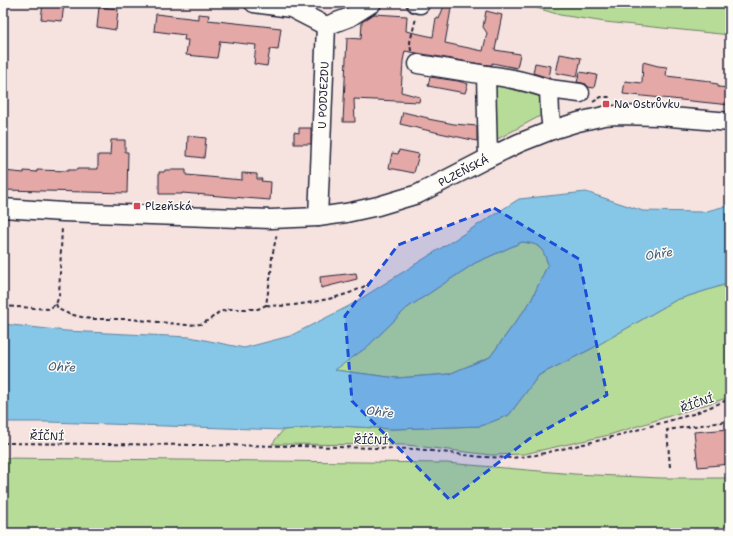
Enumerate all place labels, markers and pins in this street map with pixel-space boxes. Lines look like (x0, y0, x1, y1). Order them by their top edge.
place label: Na Ostrůvku (614, 97, 680, 112)
marker: Na Ostrůvku (601, 99, 611, 109)
place label: Plzeňská (145, 199, 192, 214)
marker: Plzeňská (132, 201, 142, 211)

